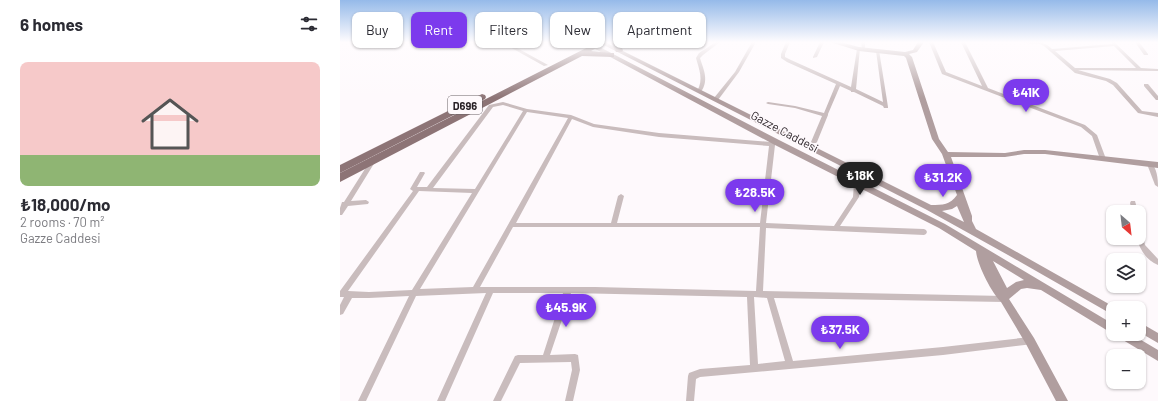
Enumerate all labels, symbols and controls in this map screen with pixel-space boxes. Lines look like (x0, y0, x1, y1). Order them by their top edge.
chip: Buy (352, 12, 403, 48)
chip: Rent (411, 12, 467, 48)
chip: Filters (475, 12, 542, 48)
chip: New (550, 12, 605, 48)
chip: Apartment (613, 12, 706, 48)
icon: filters (298, 13, 320, 35)
text: 6 homes (20, 14, 83, 34)
pin: ₺41K (1002, 79, 1050, 113)
text: ₺41K (1012, 84, 1040, 100)
icon: home (134, 88, 206, 160)
road number: D696 (448, 96, 482, 114)
street label: Gazze Caddesi (749, 107, 821, 155)
pin: ₺18K (836, 162, 884, 196)
pin: ₺31.2K (910, 164, 976, 198)
text: ₺18K (846, 167, 874, 183)
text: ₺31.2K (924, 169, 962, 185)
pin: ₺28.5K (722, 179, 788, 213)
text: ₺28.5K (734, 184, 776, 200)
text: ₺18,000/mo (20, 194, 111, 214)
north arrow (1106, 205, 1146, 245)
map controls (1106, 205, 1146, 389)
text: 2 rooms · 70 m² (20, 214, 104, 230)
text: Gazze Caddesi (20, 230, 101, 246)
button: layers (1106, 253, 1146, 293)
pin: ₺45.9K (533, 294, 599, 328)
text: ₺45.9K (545, 299, 587, 315)
button: + (1106, 301, 1146, 341)
pin: ₺37.5K (807, 316, 873, 350)
text: ₺37.5K (820, 321, 860, 337)
button: − (1106, 349, 1146, 389)

